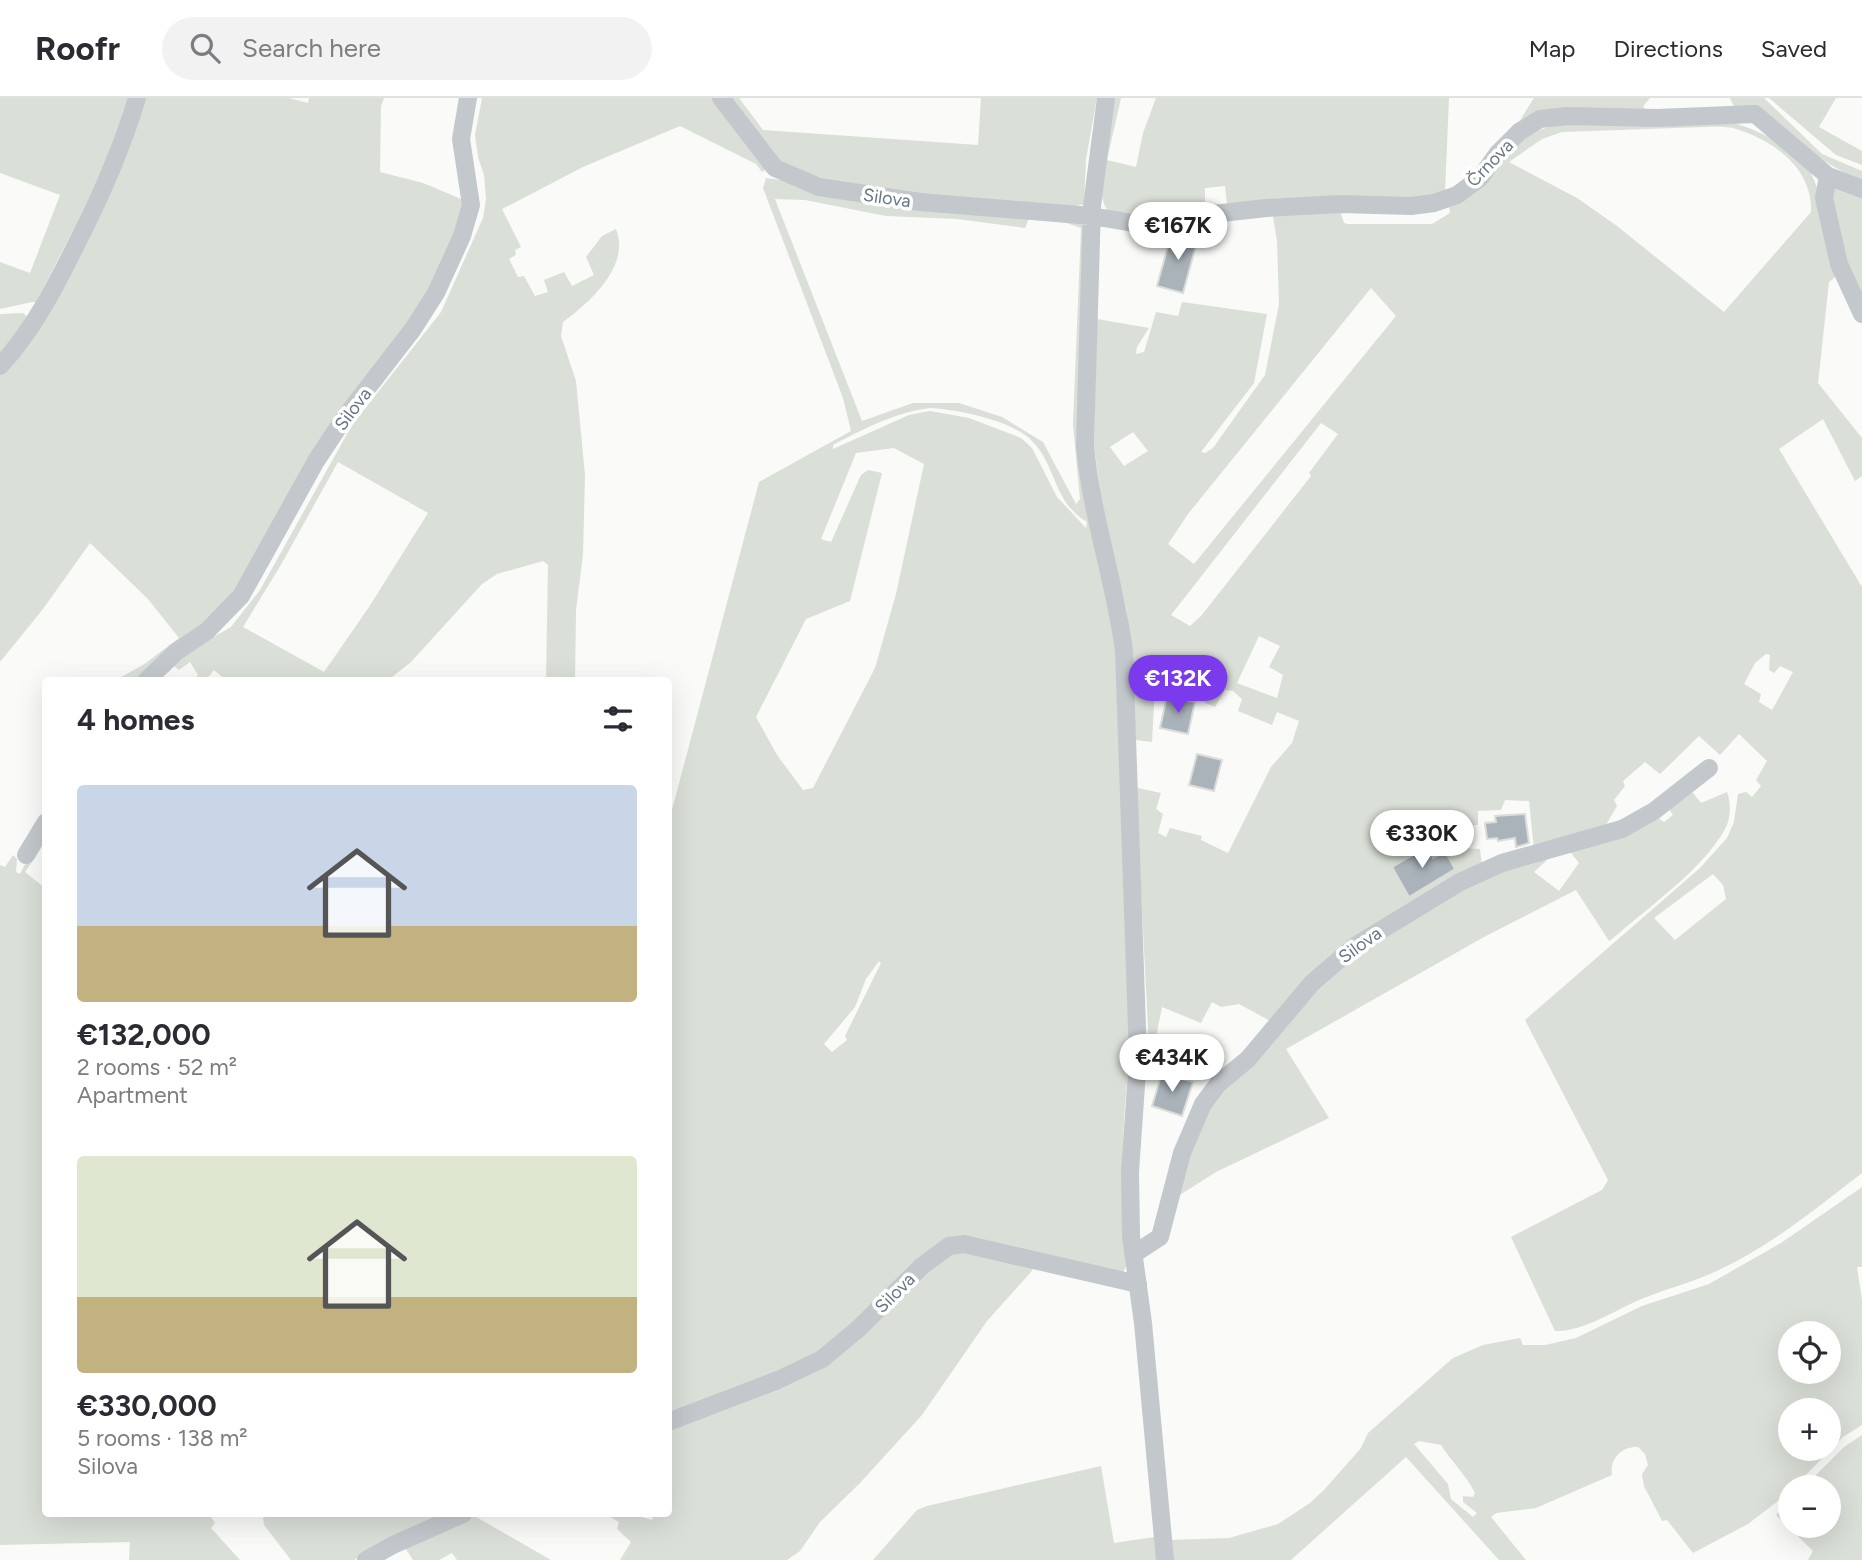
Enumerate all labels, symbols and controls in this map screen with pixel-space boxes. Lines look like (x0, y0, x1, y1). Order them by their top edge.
search box (162, 17, 652, 80)
text: Roofr (35, 29, 120, 68)
icon: search (186, 29, 224, 67)
text: Search here (242, 32, 381, 64)
text: Map (1529, 34, 1575, 63)
text: Directions (1613, 34, 1723, 63)
text: Saved (1761, 34, 1827, 63)
street label: Črnova (1462, 135, 1518, 191)
street label: Silova (862, 184, 912, 212)
pin: €167K (1129, 202, 1227, 262)
text: €167K (1144, 211, 1212, 239)
street label: Silova (330, 383, 376, 435)
pin: €132K (1129, 656, 1227, 715)
text: €132K (1144, 664, 1212, 692)
icon: filters (599, 700, 637, 738)
text: 4 homes (77, 701, 194, 738)
pin: €330K (1373, 810, 1471, 870)
text: €330K (1386, 819, 1458, 847)
icon: home (294, 830, 420, 956)
street label: Silova (1334, 922, 1386, 968)
text: €132,000 (77, 1016, 211, 1053)
pin: €434K (1123, 1034, 1221, 1094)
text: €434K (1135, 1043, 1209, 1071)
text: 2 rooms · 52 m² (77, 1053, 237, 1081)
text: Apartment (77, 1081, 188, 1109)
icon: home (294, 1201, 420, 1327)
street label: Silova (870, 1268, 920, 1318)
map controls (1778, 1321, 1841, 1538)
button: locate (1778, 1321, 1841, 1384)
text: €330,000 (77, 1387, 217, 1424)
button: + (1778, 1398, 1841, 1461)
text: 5 rooms · 138 m² (77, 1424, 248, 1452)
text: Silova (77, 1452, 138, 1480)
button: − (1778, 1475, 1841, 1538)

